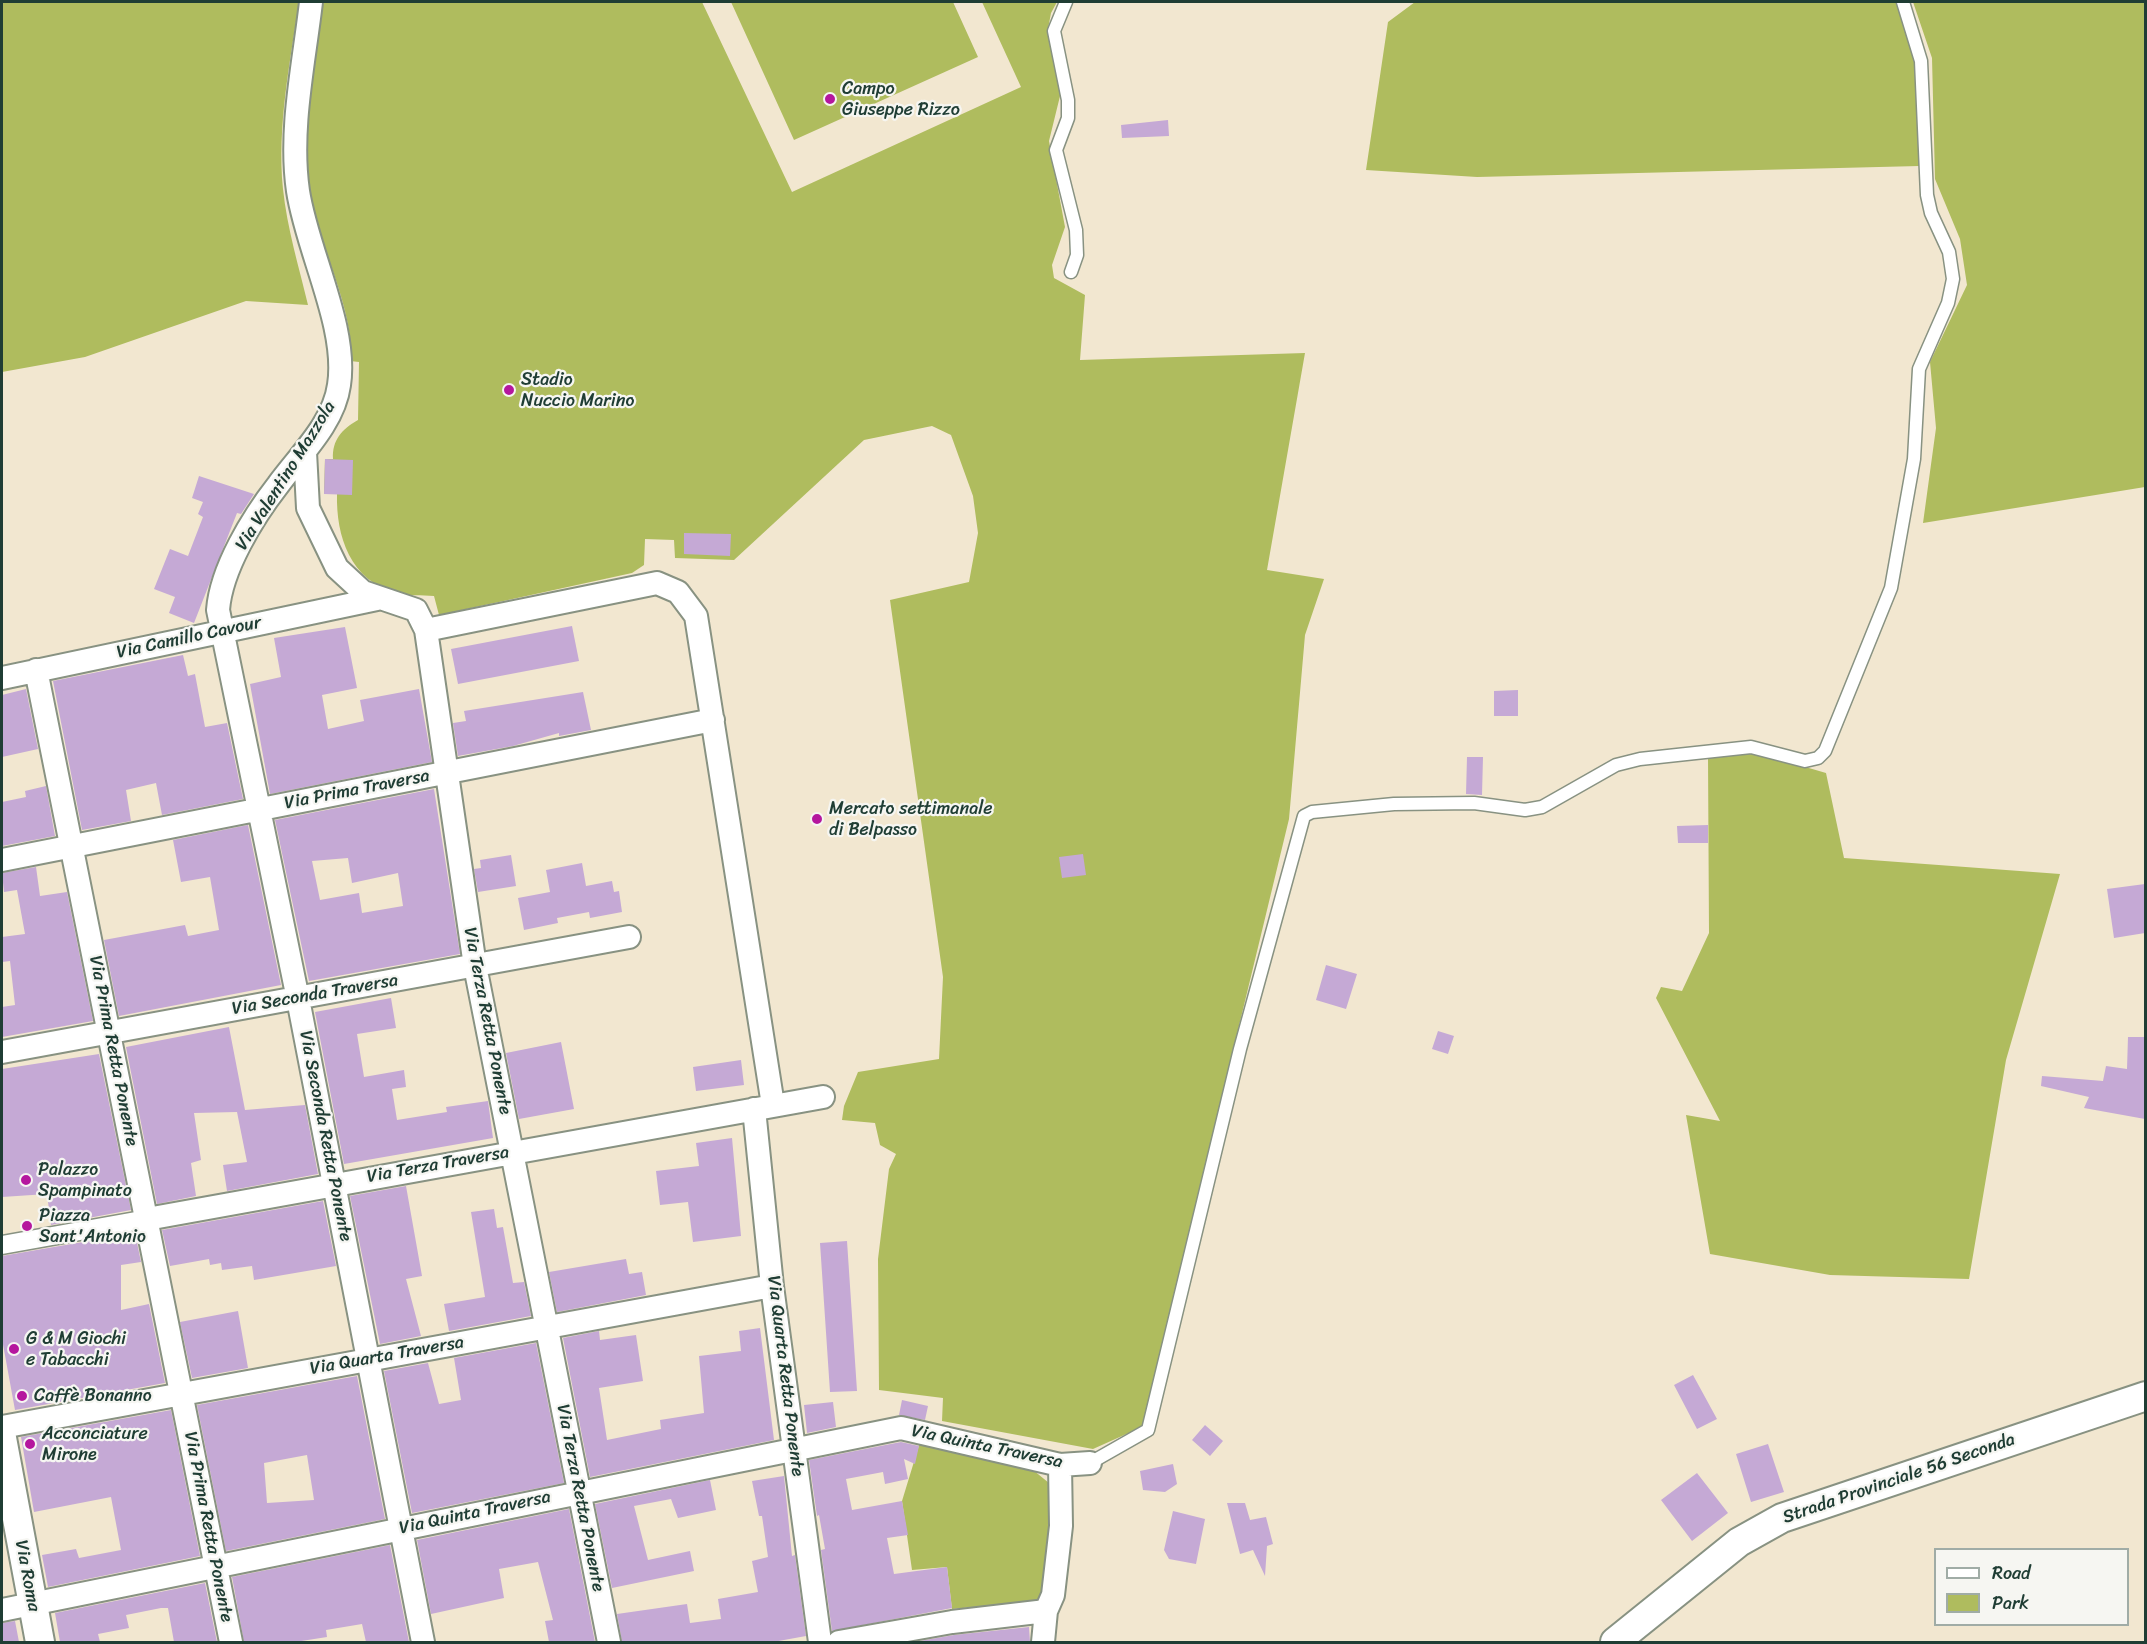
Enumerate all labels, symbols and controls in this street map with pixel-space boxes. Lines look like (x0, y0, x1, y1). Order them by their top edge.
place label: Campo Giuseppe Rizzo (842, 78, 960, 121)
marker: Campo Giuseppe Rizzo (823, 92, 837, 106)
place label: Stadio Nuccio Marino (521, 369, 634, 412)
marker: Stadio Nuccio Marino (502, 383, 516, 397)
street label: Via Valentino Mazzola (231, 397, 341, 555)
street label: Via Camillo Cavour (115, 612, 263, 664)
street label: Via Prima Traversa (283, 765, 431, 815)
place label: Mercato settimanale di Belpasso (829, 798, 993, 840)
marker: Mercato settimanale di Belpasso (810, 812, 824, 826)
street label: Via Terza Retta Ponente (458, 926, 516, 1116)
street label: Via Prima Retta Ponente (84, 954, 142, 1148)
street label: Via Seconda Traversa (230, 970, 400, 1020)
street label: Via Seconda Retta Ponente (294, 1029, 356, 1243)
street label: Via Terza Traversa (365, 1142, 511, 1188)
place label: Palazzo Spampinato (38, 1159, 132, 1202)
marker: Palazzo Spampinato (19, 1173, 33, 1187)
place label: Piazza Sant'Antonio (39, 1205, 146, 1248)
marker: Piazza Sant'Antonio (20, 1219, 34, 1233)
street label: Via Quarta Retta Ponente (762, 1274, 808, 1478)
place label: G & M Giochi e Tabacchi (26, 1328, 126, 1370)
street label: Via Quarta Traversa (308, 1332, 466, 1380)
marker: G & M Giochi e Tabacchi (7, 1342, 21, 1356)
place label: Caffè Bonanno (34, 1385, 152, 1407)
marker: Caffè Bonanno (15, 1389, 29, 1403)
street label: Via Terza Retta Ponente (551, 1403, 609, 1593)
street label: Via Quinta Traversa (909, 1420, 1065, 1474)
place label: Acconciature Mirone (42, 1423, 148, 1466)
street label: Strada Provinciale 56 Seconda (1780, 1429, 2018, 1529)
street label: Via Prima Retta Ponente (179, 1430, 237, 1624)
marker: Acconciature Mirone (23, 1437, 37, 1451)
street label: Via Quinta Traversa (397, 1486, 553, 1540)
street label: Via Roma (10, 1538, 44, 1614)
legend (1934, 1548, 2129, 1626)
text: Road (1992, 1557, 2031, 1589)
text: Park (1992, 1587, 2029, 1619)

